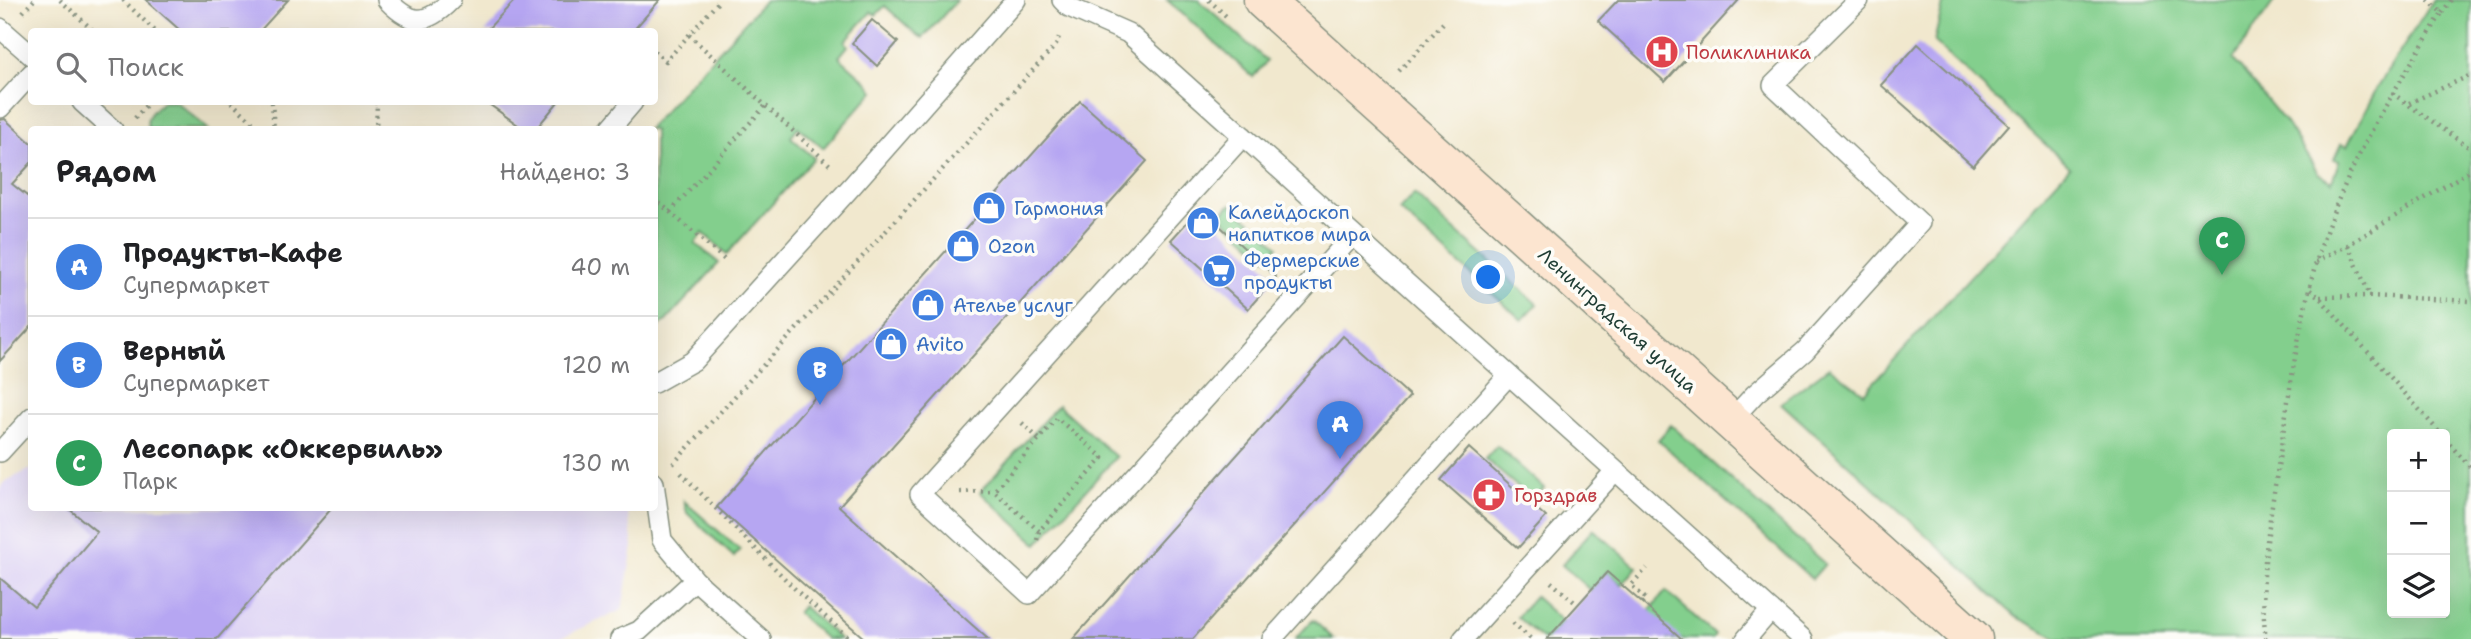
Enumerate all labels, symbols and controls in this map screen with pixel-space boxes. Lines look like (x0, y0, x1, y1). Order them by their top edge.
search box (28, 28, 658, 105)
hospital icon: Поликлиника (1643, 33, 1681, 71)
place label: Поликлиника (1686, 40, 1811, 65)
icon: search (52, 48, 90, 86)
text: Поиск (108, 49, 184, 84)
text: Рядом (56, 151, 156, 192)
text: Найдено: 3 (500, 157, 630, 187)
shop icon: Гармония (970, 189, 1008, 227)
place label: Гармония (1014, 196, 1104, 221)
place label: Калейдоскоп напитков мира (1228, 200, 1370, 247)
shop icon: Калейдоскоп напитков мира (1184, 204, 1222, 242)
pin: C (2199, 217, 2245, 275)
shop icon: Ozon (944, 227, 982, 265)
place label: Ozon (988, 234, 1035, 259)
text: Продукты-Кафе (123, 235, 343, 270)
street label: Ленинградская улица (1533, 242, 1703, 399)
place label: Фермерские продукты (1244, 248, 1360, 295)
text: A (70, 252, 88, 282)
text: 40 m (570, 252, 630, 282)
supermarket icon: Фермерские продукты (1200, 252, 1238, 290)
your location (1471, 260, 1505, 294)
text: Супермаркет (123, 270, 270, 300)
shop icon: Ателье услуг (909, 286, 947, 324)
place label: Ателье услуг (953, 293, 1074, 318)
shop icon: Avito (872, 325, 910, 363)
place label: Avito (916, 332, 964, 357)
text: Верный (123, 333, 225, 368)
pin: B (797, 347, 843, 405)
text: B (72, 350, 86, 380)
text: 120 m (562, 350, 630, 380)
text: Супермаркет (123, 368, 270, 398)
pin: A (1317, 401, 1363, 459)
map controls (2387, 429, 2450, 618)
button: + (2387, 429, 2450, 492)
text: Лесопарк «Оккервиль» (123, 431, 443, 466)
text: C (72, 448, 86, 478)
text: 130 m (562, 448, 630, 478)
text: Парк (123, 466, 178, 496)
pharmacy icon: Горздрав (1470, 476, 1508, 514)
place label: Горздрав (1514, 483, 1597, 508)
button: − (2387, 492, 2450, 555)
button: layers (2387, 555, 2450, 618)

